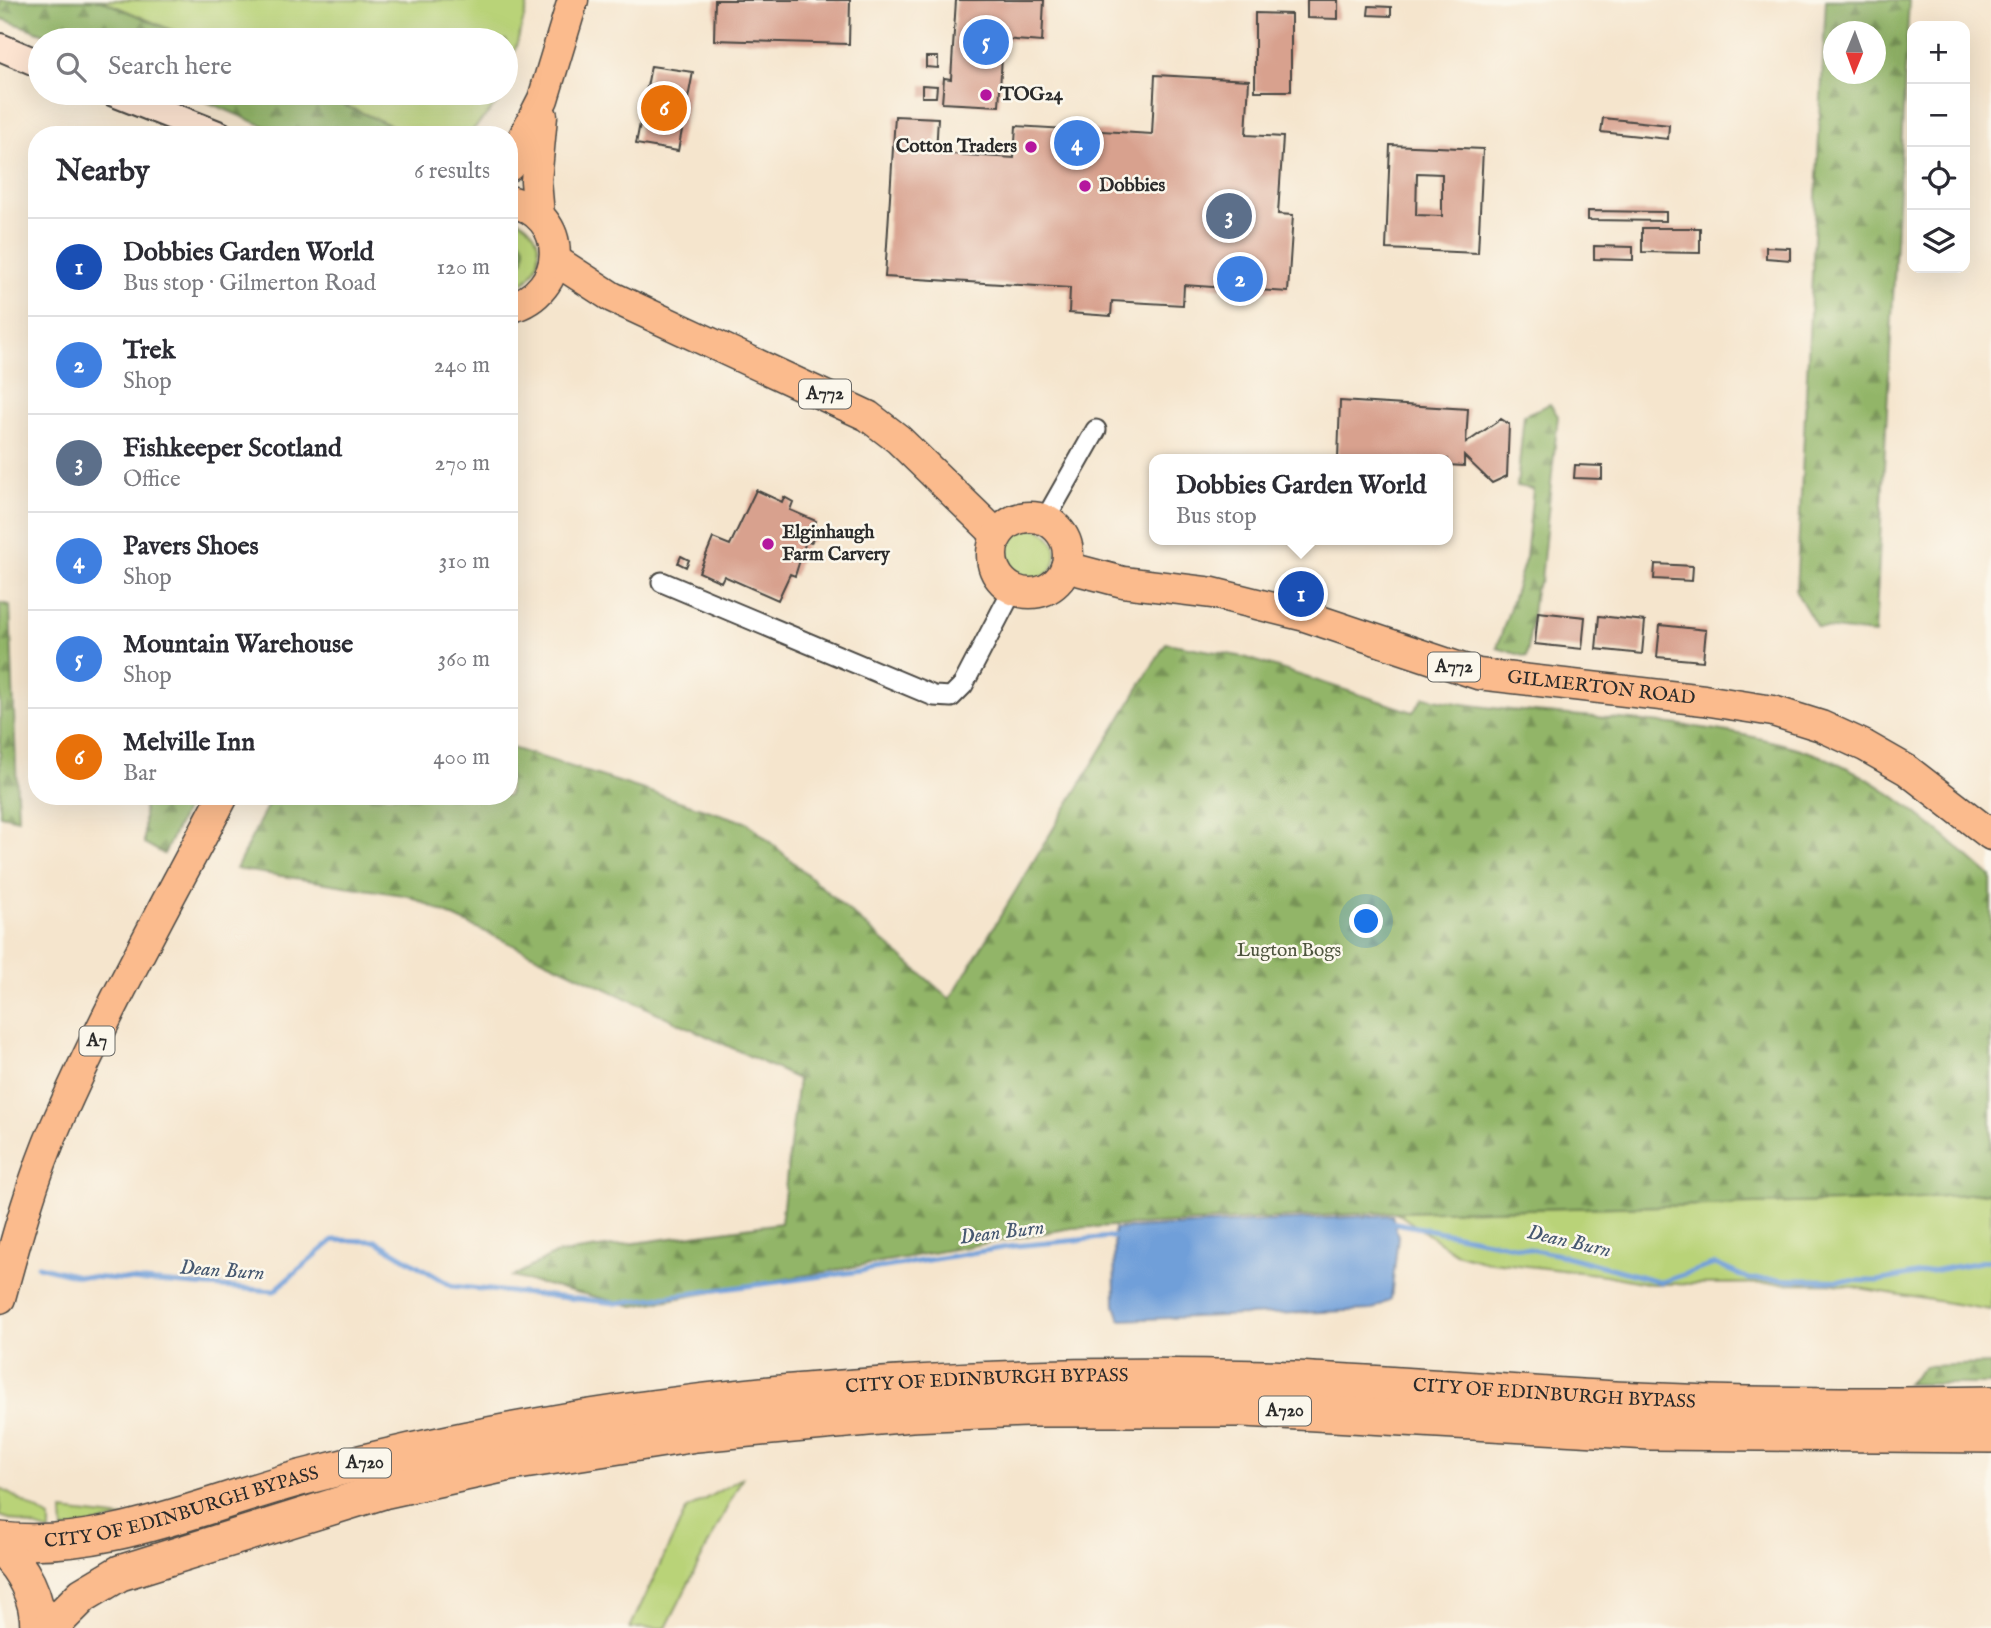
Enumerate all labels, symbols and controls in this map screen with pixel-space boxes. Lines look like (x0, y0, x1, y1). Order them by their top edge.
pin: 5 (963, 16, 1009, 68)
north arrow (1823, 21, 1886, 84)
map controls (1907, 21, 1970, 273)
button: + (1907, 21, 1970, 84)
search box (28, 28, 518, 105)
icon: search (52, 48, 90, 86)
text: Search here (108, 50, 232, 83)
pin: 6 (641, 82, 687, 134)
place label: TOG24 (999, 83, 1064, 107)
button: − (1907, 84, 1970, 147)
marker: TOG24 (978, 87, 994, 103)
pin: 4 (1054, 117, 1100, 169)
place label: Cotton Traders (896, 135, 1017, 159)
marker: Cotton Traders (1023, 139, 1039, 155)
button: locate (1907, 147, 1970, 210)
text: Nearby (56, 153, 149, 191)
text: 6 results (414, 157, 490, 186)
place label: Dobbies (1099, 174, 1165, 198)
marker: Dobbies (1077, 178, 1093, 194)
pin: 3 (1206, 190, 1252, 242)
button: layers (1907, 210, 1970, 273)
text: Dobbies Garden World (123, 236, 374, 269)
text: 1 (75, 253, 83, 282)
text: 120 m (437, 253, 490, 282)
pin: 2 (1217, 253, 1263, 305)
text: Bus stop · Gilmerton Road (123, 269, 376, 298)
text: Trek (123, 334, 175, 367)
text: 2 (74, 351, 84, 380)
text: 240 m (434, 351, 490, 380)
text: Shop (123, 367, 172, 396)
road number: A772 (799, 380, 851, 408)
text: Fishkeeper Scotland (123, 432, 342, 465)
text: 3 (75, 449, 83, 478)
text: 270 m (435, 449, 490, 478)
popup (1149, 454, 1453, 545)
text: Office (123, 465, 180, 494)
text: Dobbies Garden World (1176, 469, 1426, 502)
text: Bus stop (1176, 502, 1257, 531)
place label: Elginhaugh Farm Carvery (782, 521, 891, 567)
text: Pavers Shoes (123, 530, 259, 563)
marker: Elginhaugh Farm Carvery (760, 536, 776, 552)
text: 4 (73, 547, 85, 576)
text: 310 m (439, 547, 490, 576)
text: Shop (123, 563, 172, 592)
pin: 1 (1278, 568, 1324, 620)
text: Mountain Warehouse (123, 628, 353, 661)
text: 5 (75, 645, 83, 674)
text: 360 m (438, 645, 490, 674)
road number: A772 (1428, 652, 1480, 682)
text: Shop (123, 661, 172, 690)
street label: GILMERTON ROAD (1506, 665, 1697, 711)
text: Melville Inn (123, 726, 255, 759)
text: 6 (74, 743, 84, 772)
text: 400 m (433, 743, 490, 772)
text: Bar (123, 759, 157, 788)
your location (1349, 904, 1383, 938)
park label: Lugton Bogs (1237, 939, 1341, 963)
road number: A7 (80, 1026, 114, 1056)
water label: Dean Burn (958, 1214, 1046, 1252)
water label: Dean Burn (1524, 1219, 1614, 1265)
water label: Dean Burn (179, 1255, 265, 1287)
street label: CITY OF EDINBURGH BYPASS (845, 1364, 1129, 1399)
street label: CITY OF EDINBURGH BYPASS (1412, 1374, 1696, 1414)
road number: A720 (1259, 1396, 1311, 1426)
road number: A720 (339, 1448, 391, 1478)
street label: CITY OF EDINBURGH BYPASS (44, 1462, 321, 1554)

